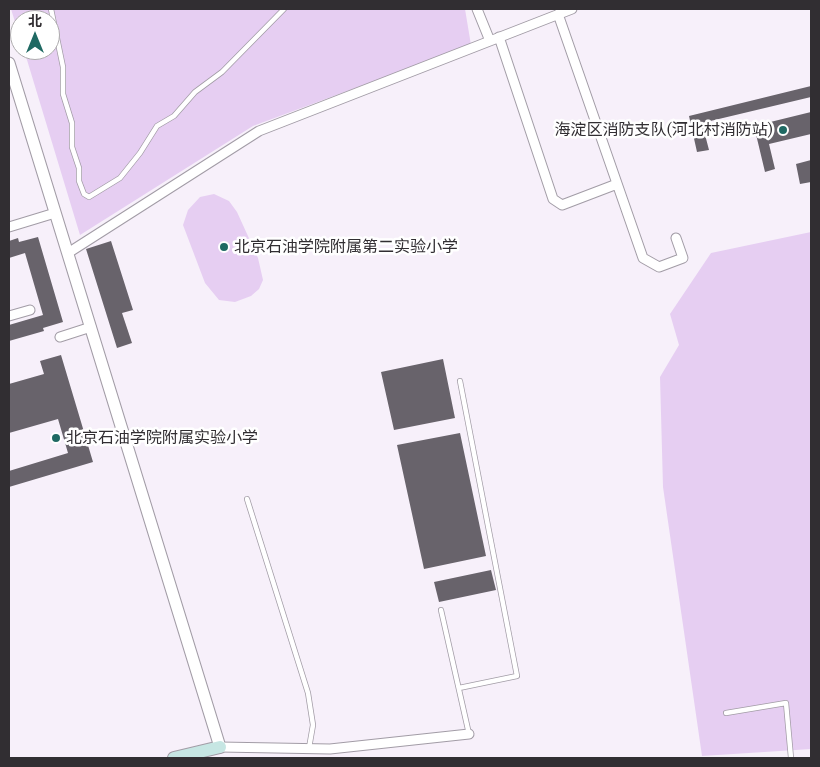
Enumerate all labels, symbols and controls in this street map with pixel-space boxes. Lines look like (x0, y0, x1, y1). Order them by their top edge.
north arrow (10, 10, 60, 60)
text: 北 (28, 12, 42, 30)
place label: 海淀区消防支队(河北村消防站) (554, 120, 773, 140)
marker: 海淀区消防支队(河北村消防站) (777, 124, 789, 136)
place label: 北京石油学院附属第二实验小学 (234, 237, 458, 257)
marker: 北京石油学院附属第二实验小学 (218, 241, 230, 253)
place label: 北京石油学院附属实验小学 (66, 428, 258, 448)
marker: 北京石油学院附属实验小学 (50, 432, 62, 444)

